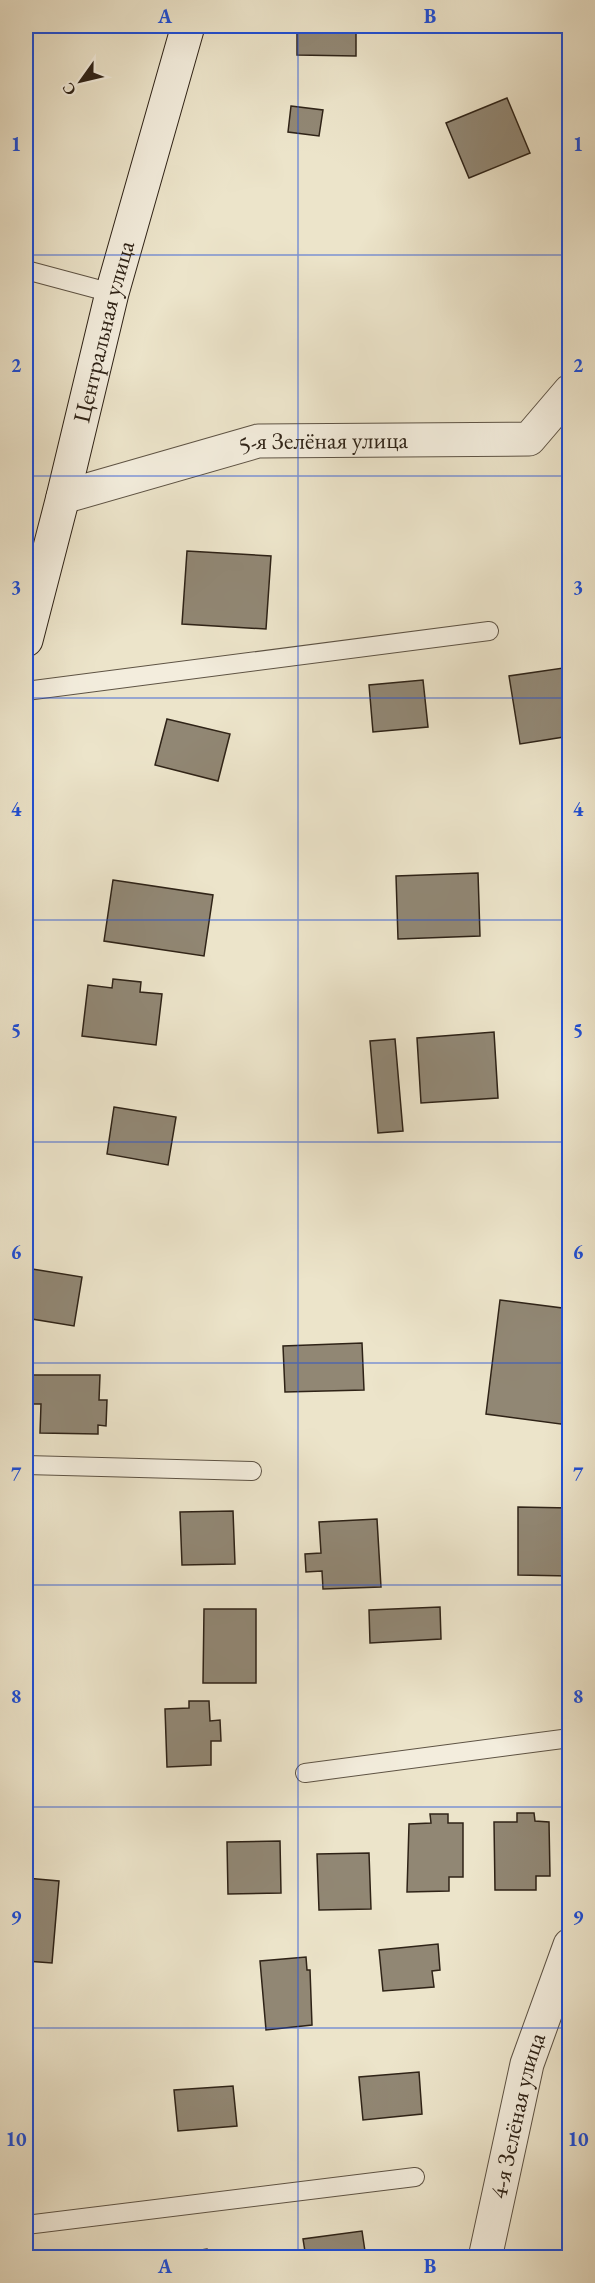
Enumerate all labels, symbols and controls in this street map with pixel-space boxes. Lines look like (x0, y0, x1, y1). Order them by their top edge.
text: A (157, 3, 173, 29)
text: B (424, 3, 436, 29)
north arrow (51, 51, 111, 111)
text: С (57, 79, 81, 100)
text: 1 (11, 131, 21, 157)
text: 1 (573, 131, 583, 157)
street label: Центральная улица (65, 236, 141, 426)
text: 2 (11, 352, 22, 378)
text: 2 (573, 352, 584, 378)
street label: 5-я Зелёная улица (235, 424, 409, 461)
text: 3 (11, 574, 21, 600)
text: 3 (573, 574, 583, 600)
text: 4 (11, 796, 22, 822)
text: 4 (573, 796, 584, 822)
text: 5 (11, 1017, 21, 1043)
text: 5 (573, 1017, 583, 1043)
text: 6 (11, 1239, 22, 1265)
text: 6 (573, 1239, 584, 1265)
text: 7 (11, 1461, 22, 1487)
text: 7 (573, 1461, 584, 1487)
text: 8 (11, 1683, 21, 1709)
text: 8 (573, 1683, 583, 1709)
text: 9 (11, 1904, 22, 1930)
text: 9 (573, 1904, 584, 1930)
street label: 4-я Зелёная улица (482, 2028, 552, 2202)
text: 10 (5, 2126, 27, 2152)
text: 10 (567, 2126, 589, 2152)
text: A (157, 2253, 173, 2279)
text: B (424, 2253, 436, 2279)

